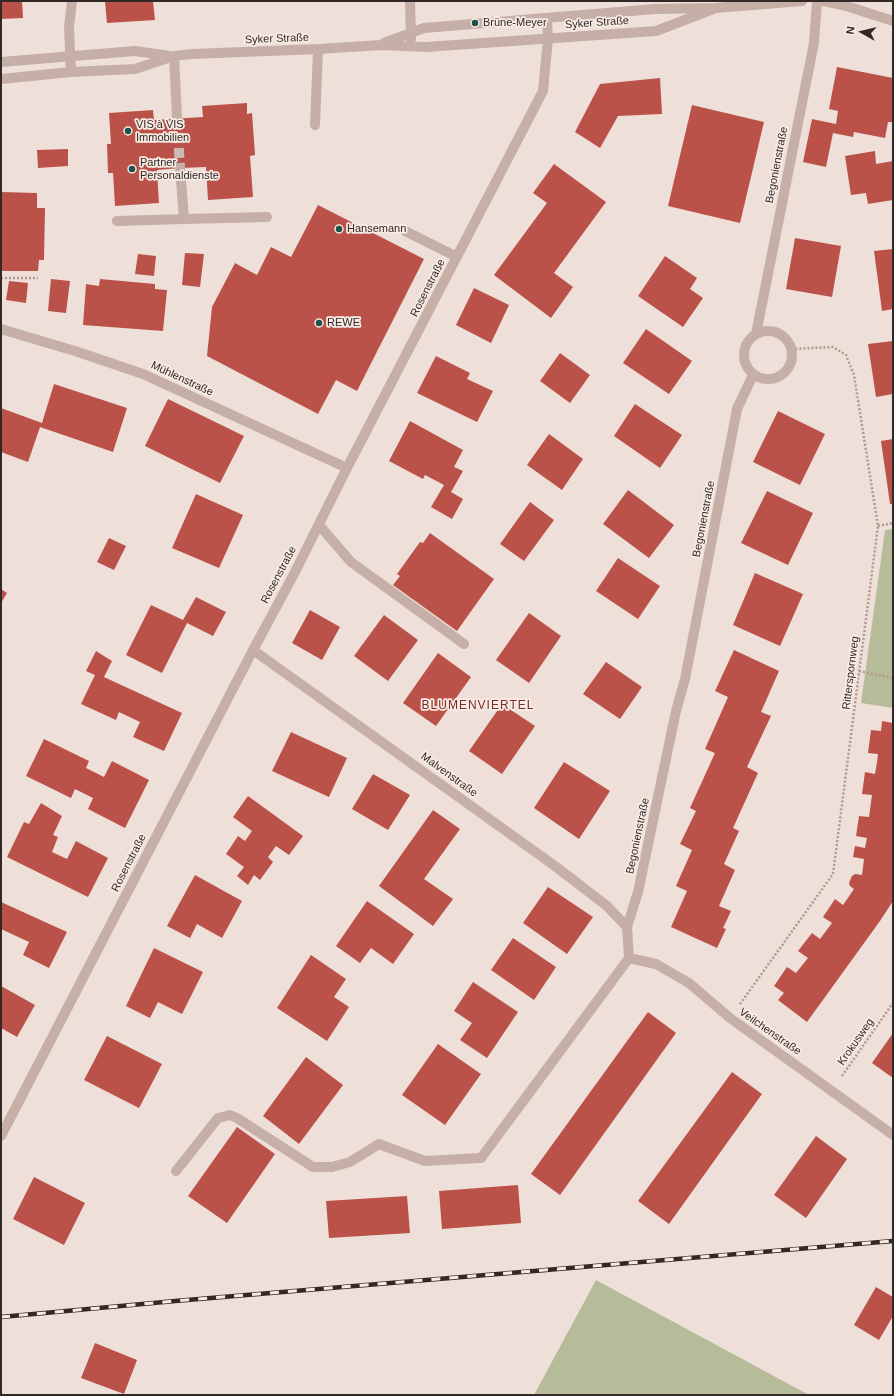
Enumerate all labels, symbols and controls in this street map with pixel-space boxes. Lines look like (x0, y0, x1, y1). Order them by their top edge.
north arrow (842, 12, 882, 52)
street label: Syker Straße (565, 14, 629, 32)
place label: Brüne-Meyer (483, 16, 547, 30)
marker: Brüne-Meyer (470, 18, 480, 28)
text: N (844, 26, 857, 35)
street label: Syker Straße (245, 31, 309, 47)
place label: VIS à VIS Immobilien (136, 118, 189, 144)
marker: VIS à VIS Immobilien (123, 126, 133, 136)
street label: Begonienstraße (763, 126, 791, 204)
place label: Partner Personaldienste (140, 156, 219, 182)
marker: Partner Personaldienste (127, 164, 137, 174)
place label: Hansemann (347, 222, 406, 236)
marker: Hansemann (334, 224, 344, 234)
street label: Rosenstraße (408, 257, 448, 319)
place label: REWE (327, 316, 360, 330)
marker: REWE (314, 318, 324, 328)
street label: Mühlenstraße (149, 359, 215, 399)
street label: Begonienstraße (690, 480, 718, 558)
street label: Rosenstraße (258, 544, 300, 606)
street label: Ritterspornweg (840, 635, 862, 711)
district label: BLUMENVIERTEL (422, 699, 534, 713)
street label: Malvenstraße (418, 750, 480, 800)
street label: Begonienstraße (623, 797, 653, 875)
street label: Rosenstraße (109, 832, 149, 894)
street label: Veilchenstraße (736, 1006, 804, 1058)
street label: Krokusweg (835, 1016, 877, 1068)

